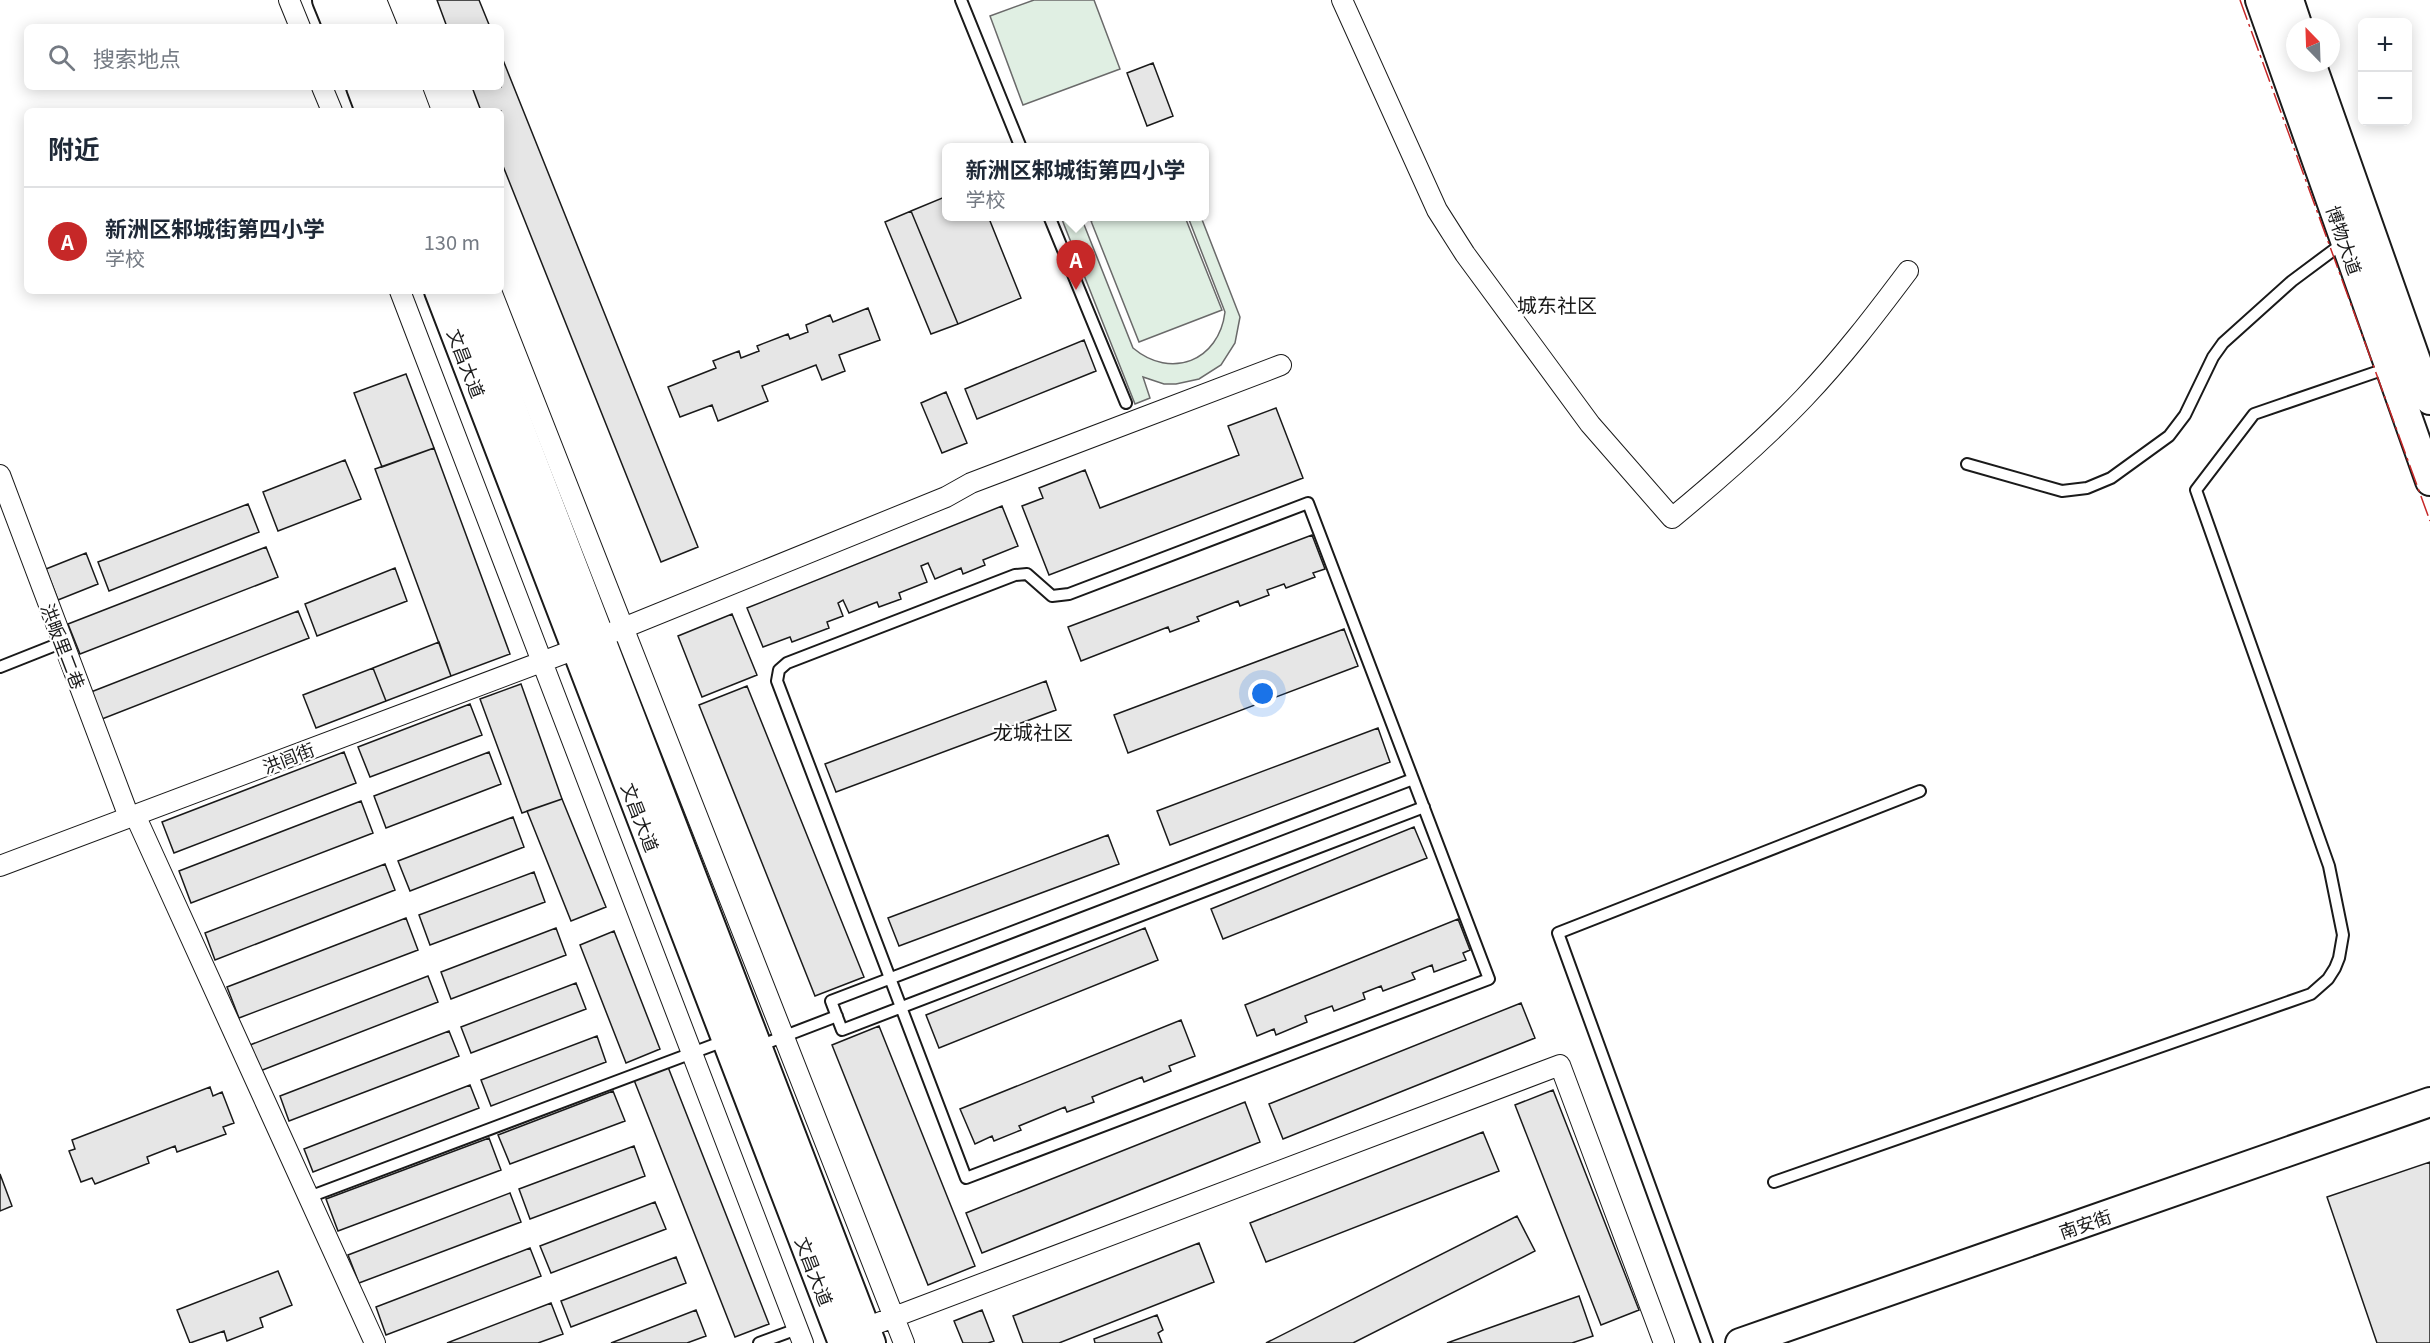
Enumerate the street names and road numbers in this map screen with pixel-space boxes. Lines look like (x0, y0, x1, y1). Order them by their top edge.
street label: 博物大道 (2321, 202, 2369, 278)
street label: 文昌大道 (442, 325, 492, 401)
street label: 洪畈里二巷 (36, 599, 92, 693)
street label: 洪闾街 (258, 735, 318, 779)
street label: 文昌大道 (616, 779, 666, 855)
street label: 南安街 (2055, 1202, 2115, 1244)
street label: 文昌大道 (790, 1233, 840, 1309)

